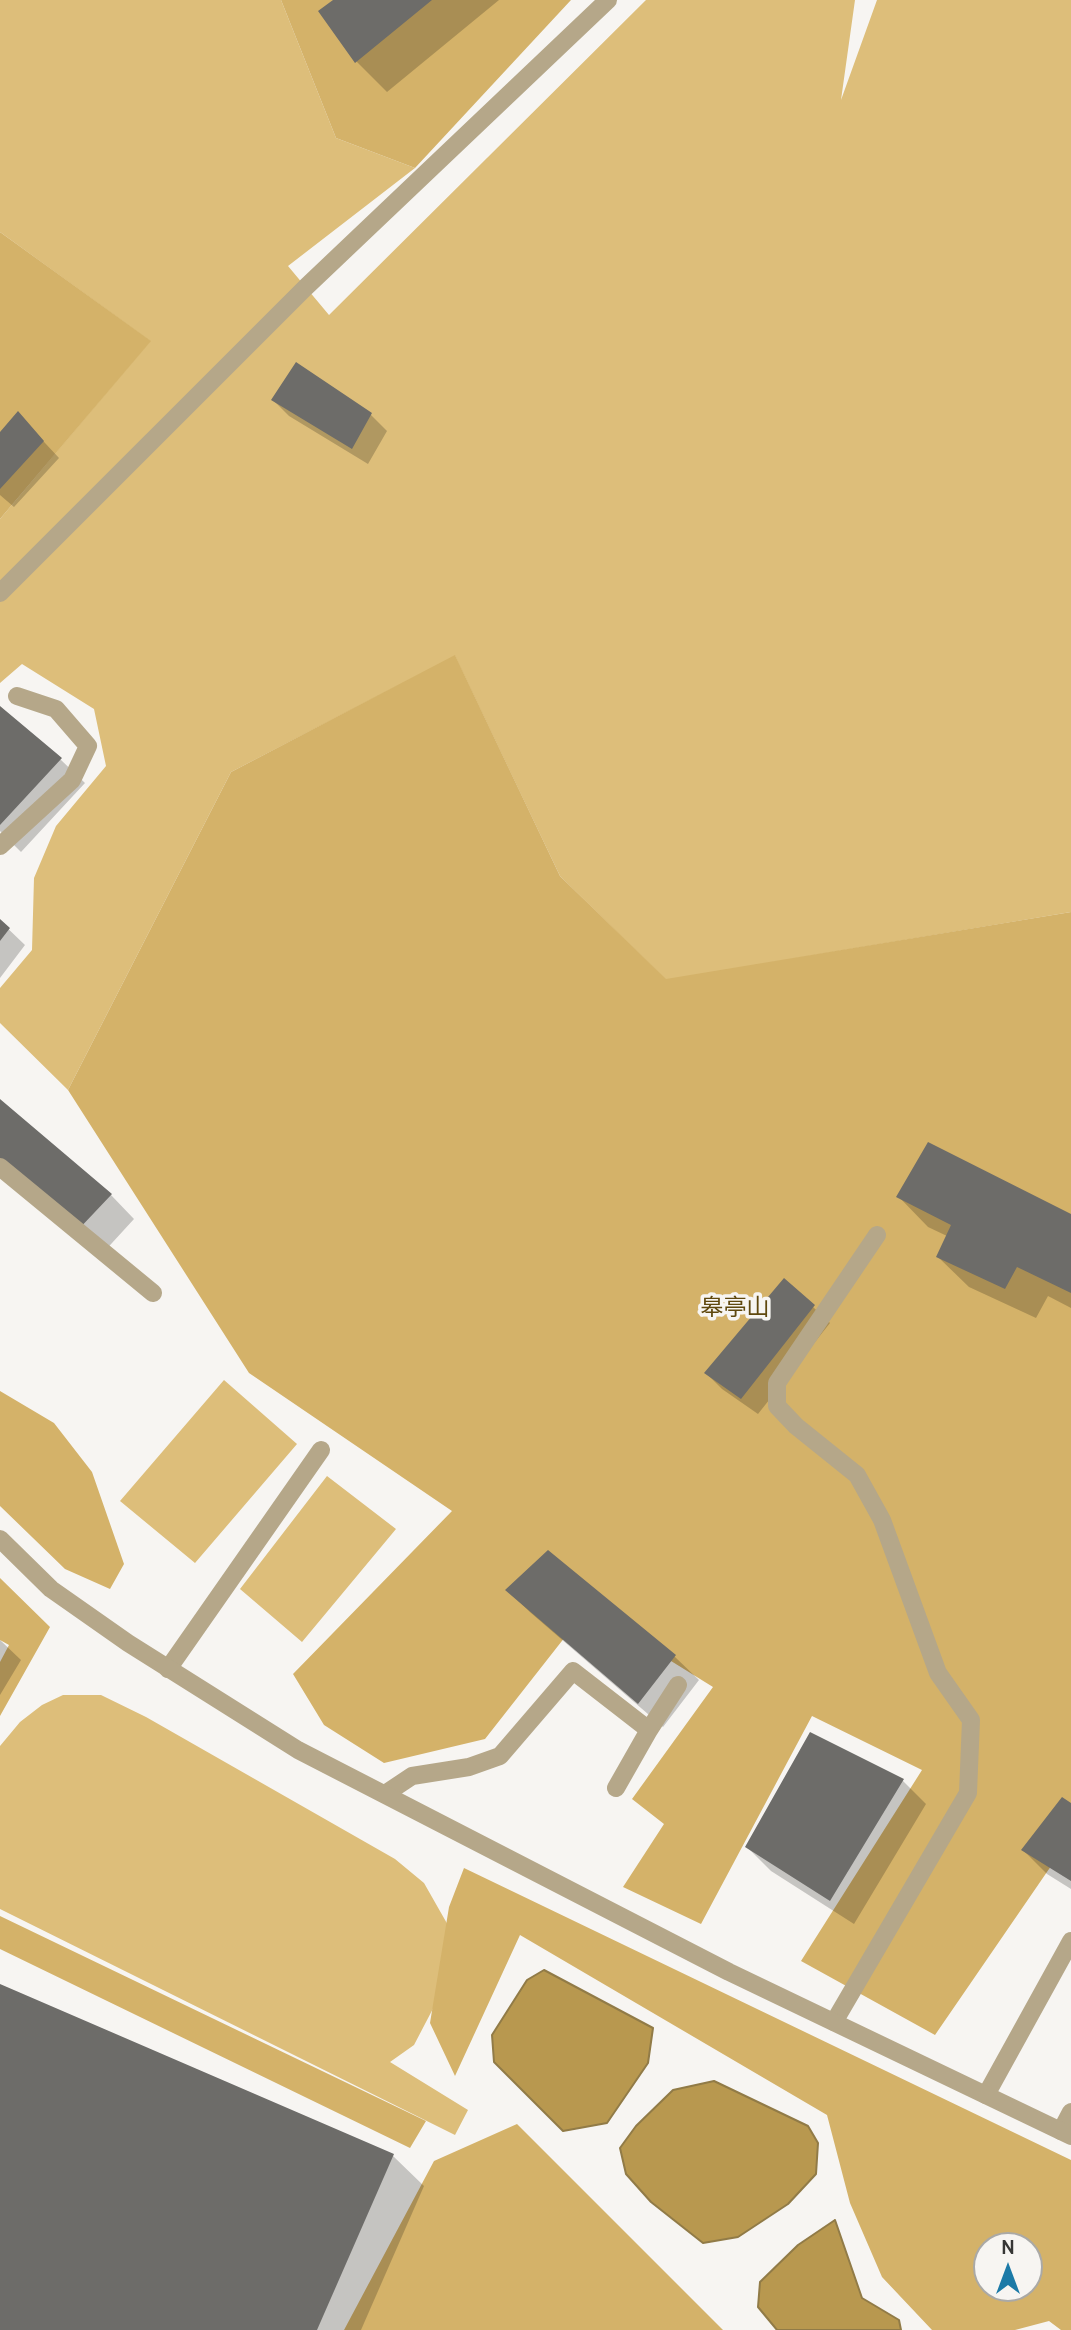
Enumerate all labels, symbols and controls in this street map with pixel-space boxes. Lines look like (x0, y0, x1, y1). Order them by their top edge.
park label: 皋亭山 (701, 1294, 769, 1322)
north arrow (973, 2232, 1043, 2302)
text: N (1001, 2236, 1015, 2259)

